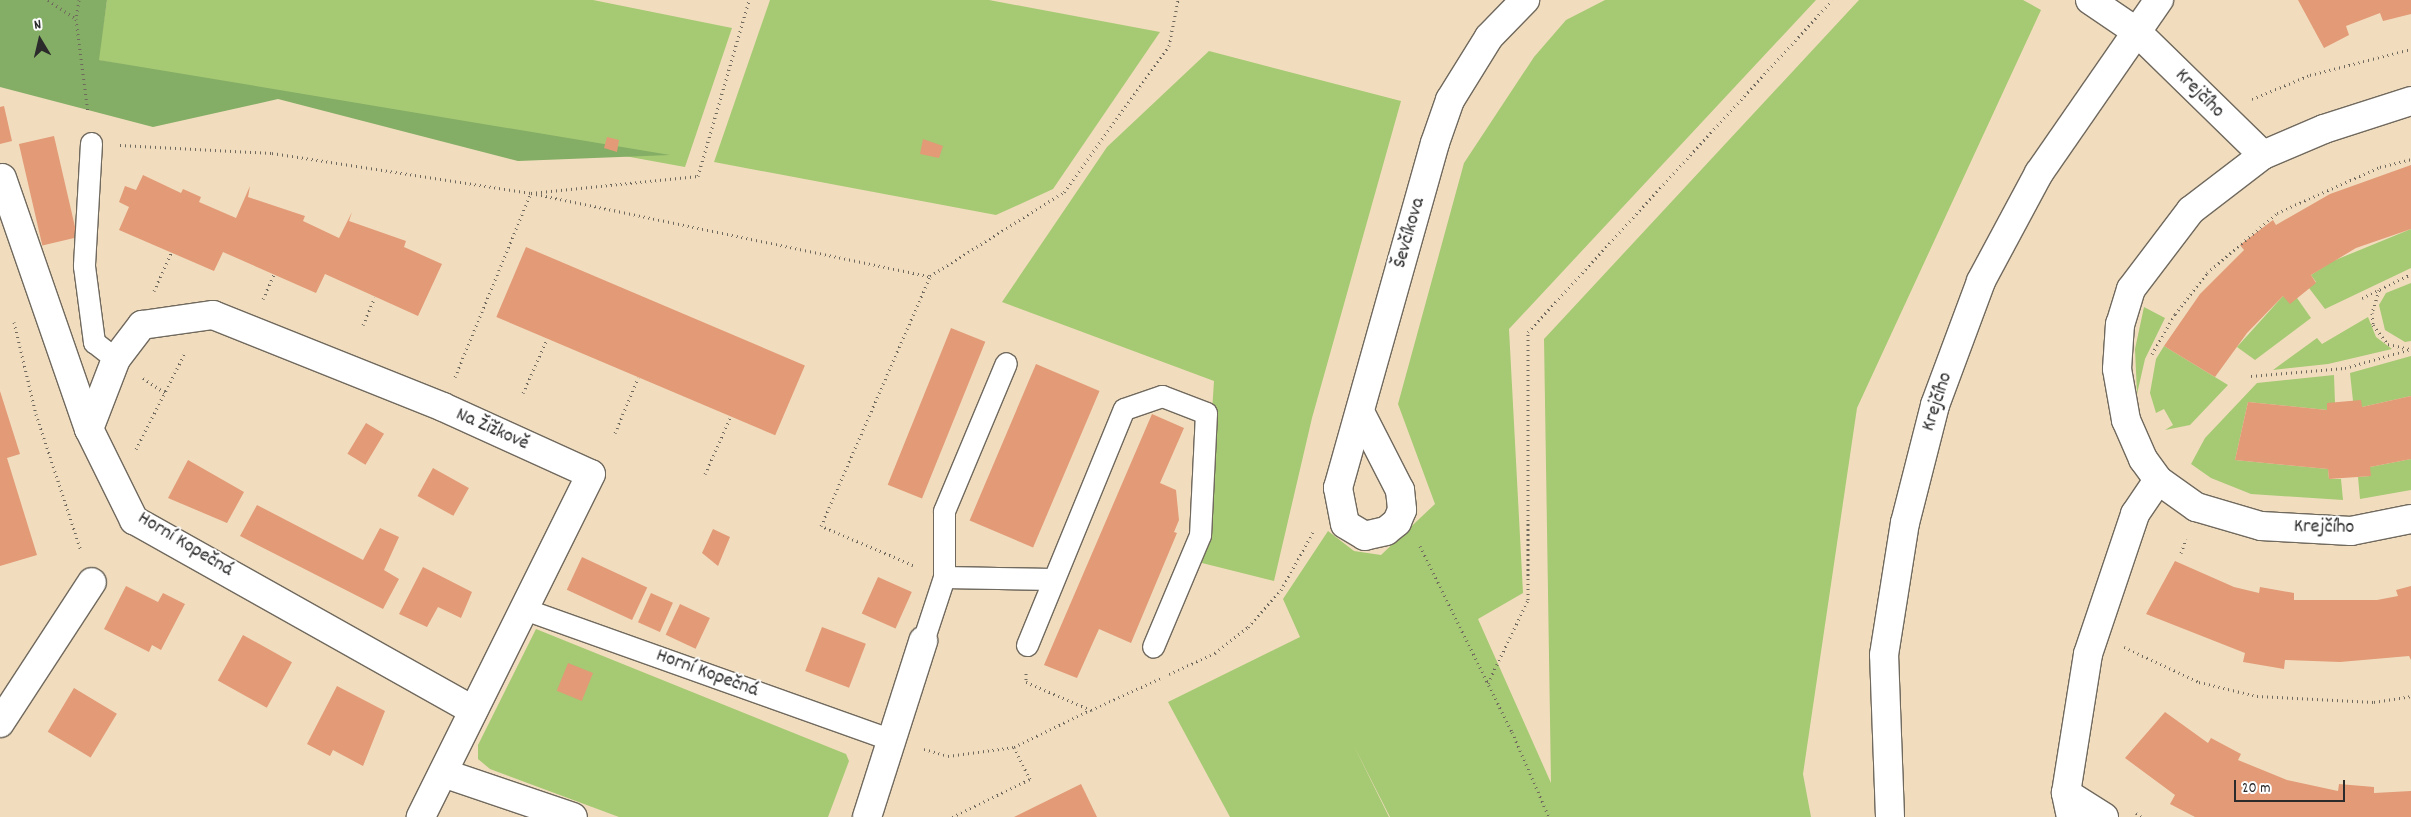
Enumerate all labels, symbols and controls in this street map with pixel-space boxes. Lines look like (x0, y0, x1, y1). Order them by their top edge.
north arrow (15, 15, 65, 65)
text: N (33, 15, 43, 36)
street label: Krejčího (2169, 64, 2229, 124)
street label: Ševčíkova (1389, 195, 1431, 271)
street label: Krejčího (1917, 370, 1959, 434)
street label: Na Žižkově (452, 403, 532, 457)
street label: Horní Kopečná (133, 507, 237, 583)
street label: Krejčího (2294, 515, 2354, 541)
street label: Horní Kopečná (652, 644, 762, 704)
scale bar (2236, 770, 2347, 802)
text: 20 m (2242, 778, 2270, 800)

